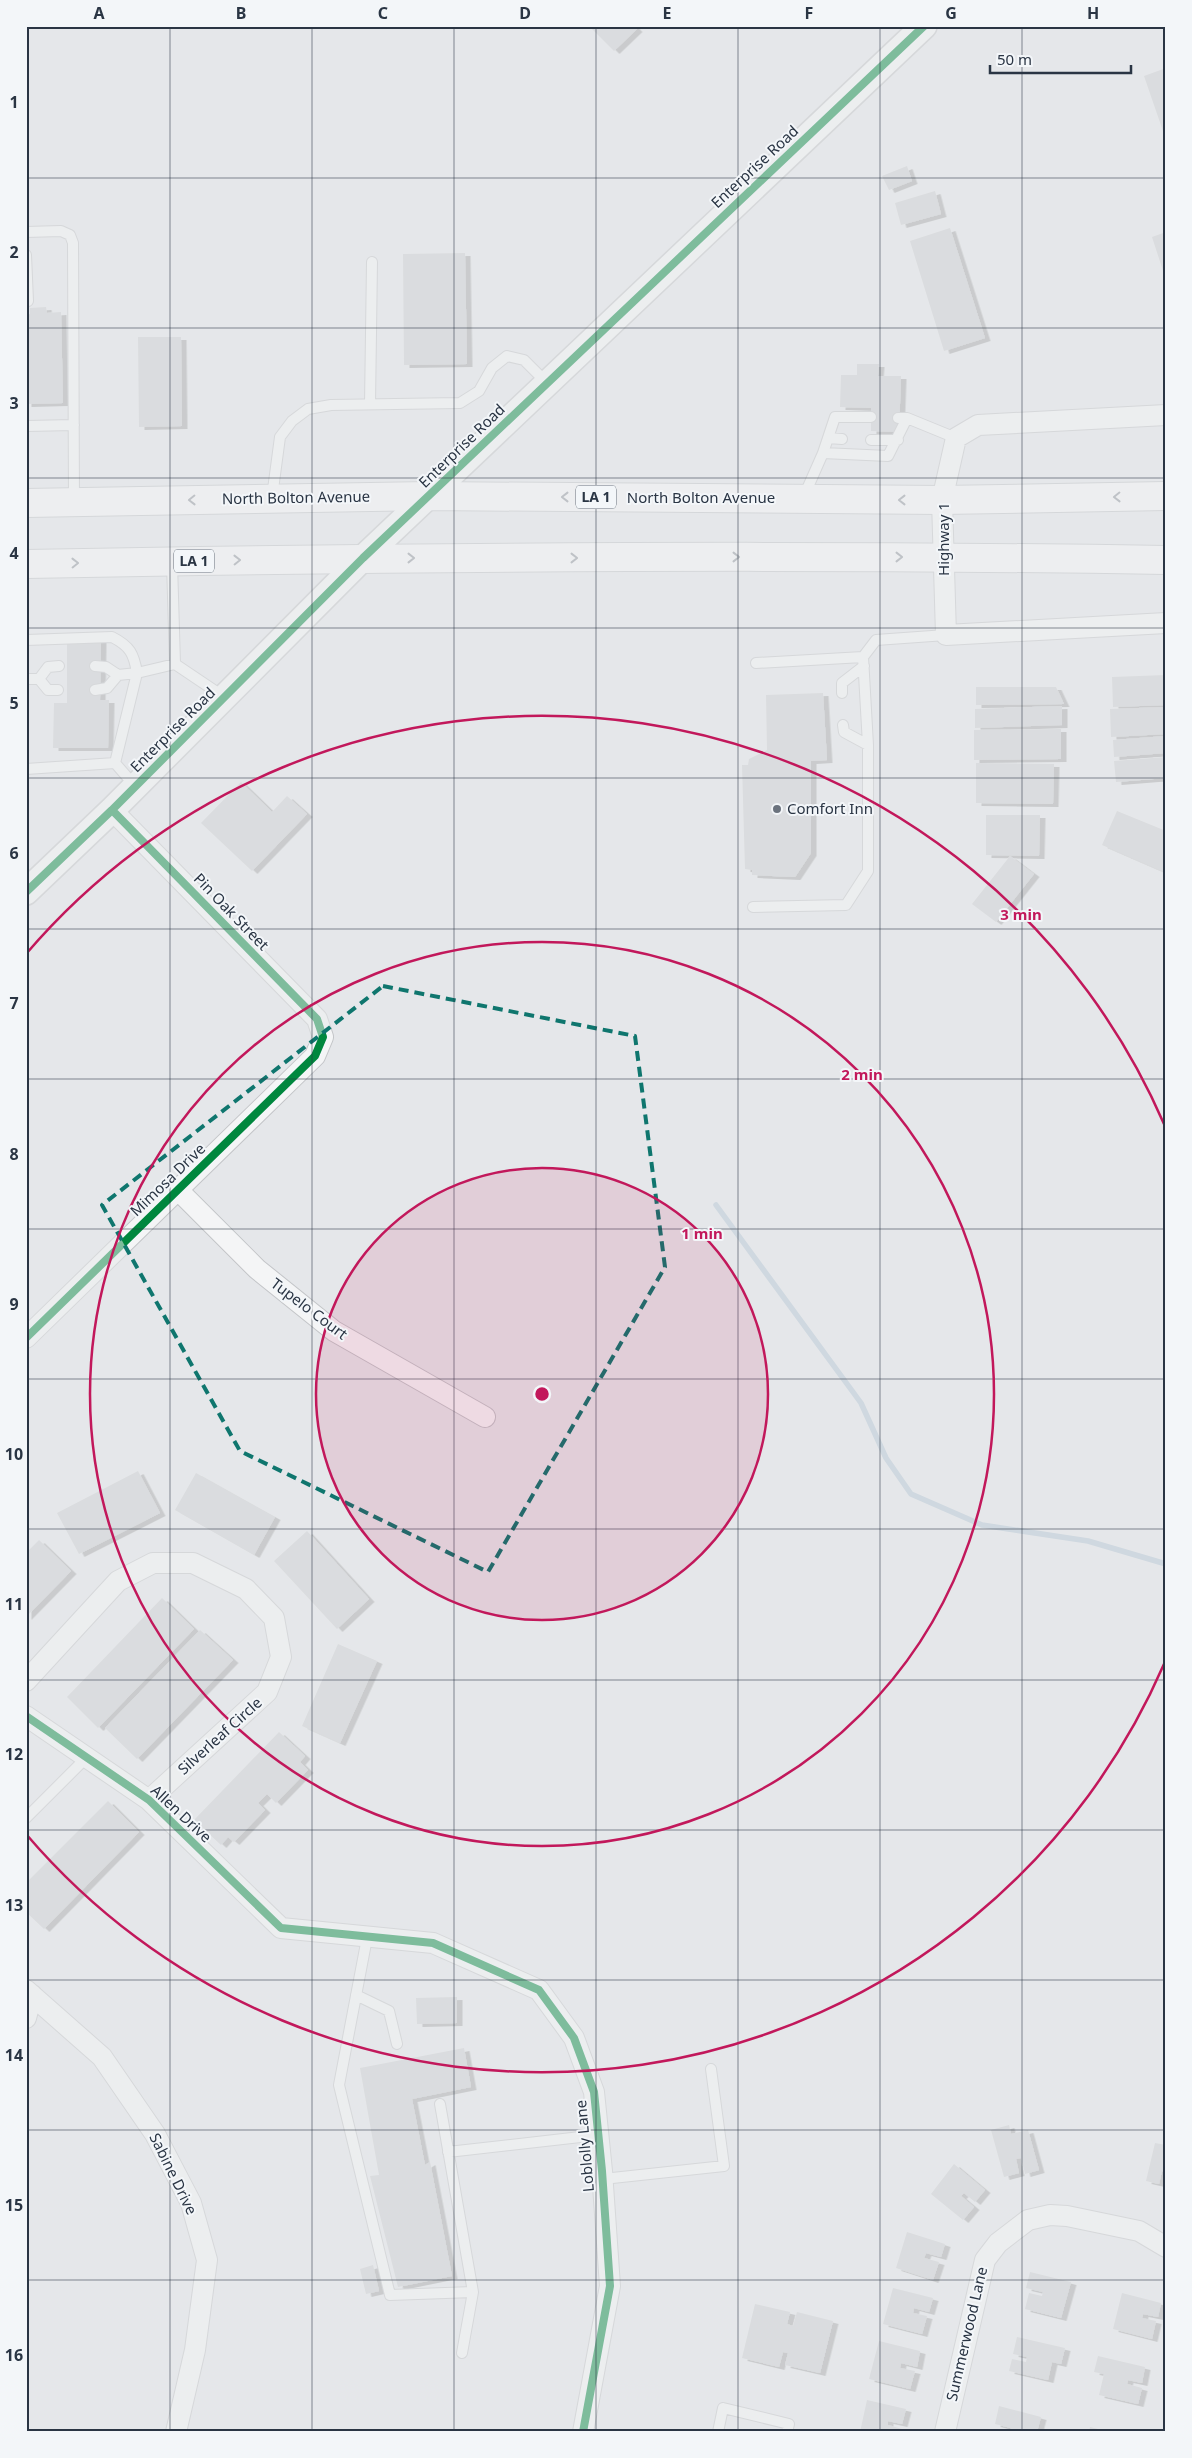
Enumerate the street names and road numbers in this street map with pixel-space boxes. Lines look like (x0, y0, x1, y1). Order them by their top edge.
street label: Enterprise Road (706, 121, 802, 212)
street label: Enterprise Road (414, 399, 509, 492)
street label: North Bolton Avenue (222, 486, 370, 508)
road number: LA 1 (576, 486, 616, 508)
street label: North Bolton Avenue (627, 487, 775, 507)
street label: Highway 1 (933, 502, 953, 576)
road number: LA 1 (174, 550, 214, 572)
street label: Enterprise Road (125, 682, 219, 776)
street label: Pin Oak Street (190, 868, 274, 955)
street label: Mimosa Drive (125, 1138, 209, 1220)
street label: Tupelo Court (267, 1273, 352, 1344)
street label: Silverleaf Circle (173, 1692, 266, 1778)
street label: Allen Drive (147, 1780, 216, 1847)
street label: Loblolly Lane (570, 2099, 598, 2193)
street label: Sabine Drive (146, 2129, 202, 2218)
street label: Summerwood Lane (941, 2265, 991, 2403)

